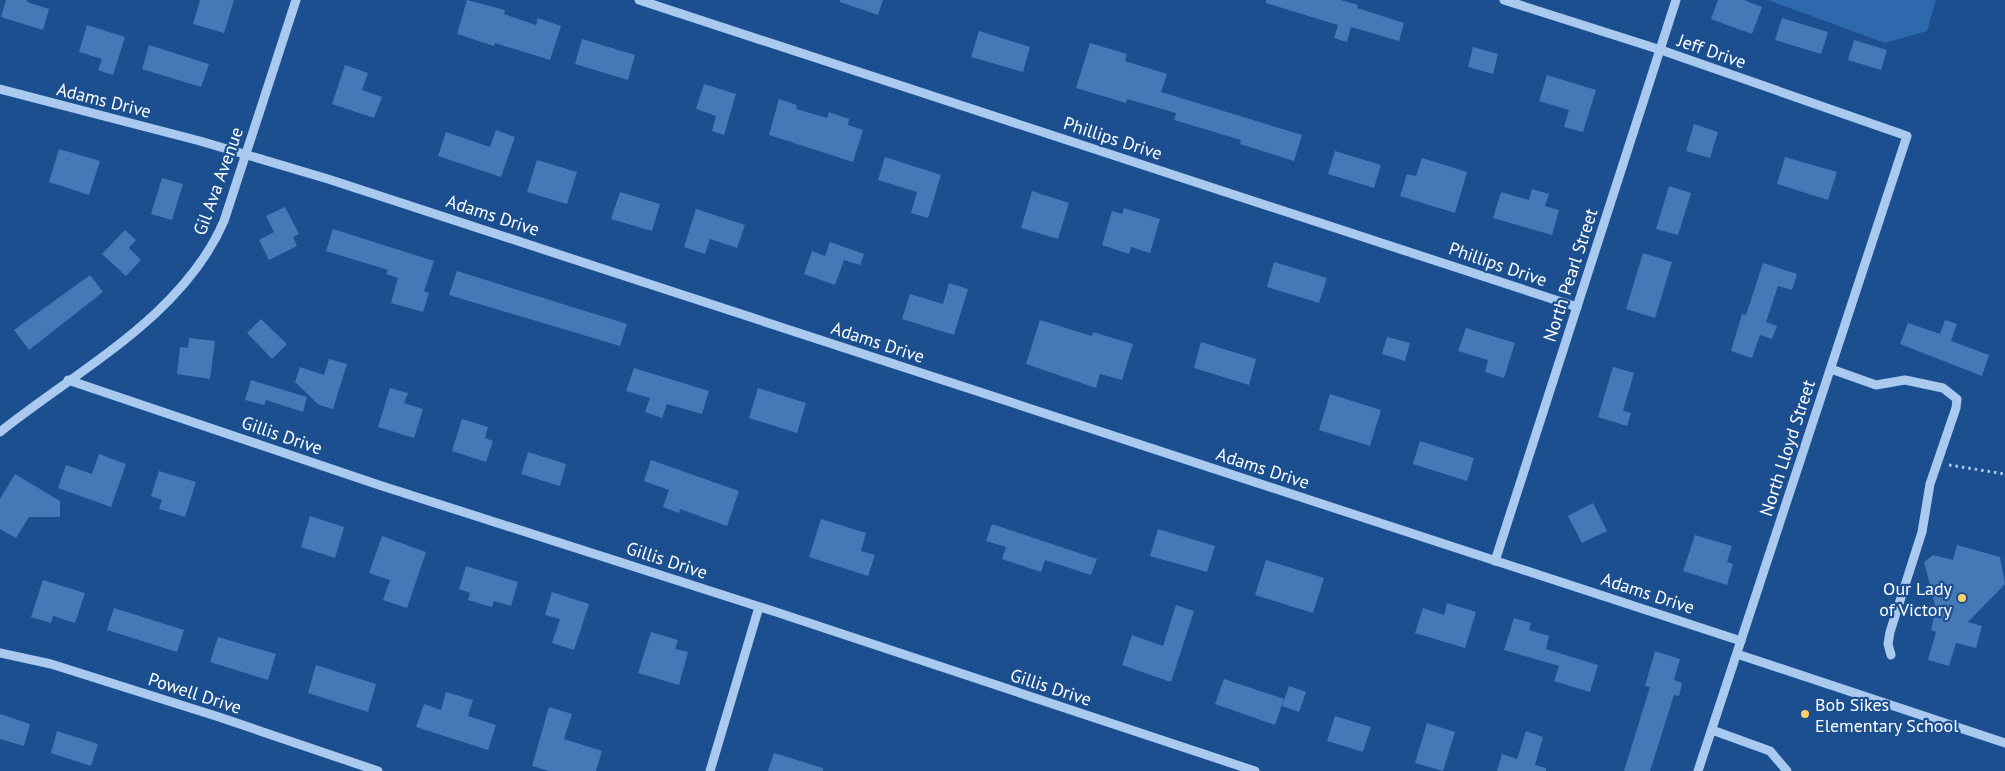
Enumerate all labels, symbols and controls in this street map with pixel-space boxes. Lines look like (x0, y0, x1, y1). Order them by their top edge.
street label: Jeff Drive (1674, 28, 1749, 73)
street label: Adams Drive (54, 77, 154, 123)
street label: Phillips Drive (1061, 111, 1165, 165)
street label: Gil Ava Avenue (188, 124, 248, 238)
street label: Adams Drive (444, 189, 542, 241)
street label: North Pearl Street (1538, 205, 1602, 345)
street label: Phillips Drive (1446, 236, 1550, 292)
street label: Adams Drive (829, 316, 927, 368)
street label: North Lloyd Street (1754, 377, 1820, 519)
street label: Gillis Drive (239, 410, 325, 460)
street label: Adams Drive (1214, 442, 1312, 494)
street label: Gillis Drive (624, 536, 710, 584)
street label: Adams Drive (1599, 567, 1697, 619)
place label: Our Lady of Victory (1879, 577, 1953, 621)
marker: Our Lady of Victory (1956, 592, 1968, 604)
street label: Gillis Drive (1008, 663, 1094, 711)
street label: Powell Drive (145, 667, 245, 719)
place label: Bob Sikes Elementary School (1815, 693, 1959, 737)
marker: Bob Sikes Elementary School (1799, 708, 1811, 720)

